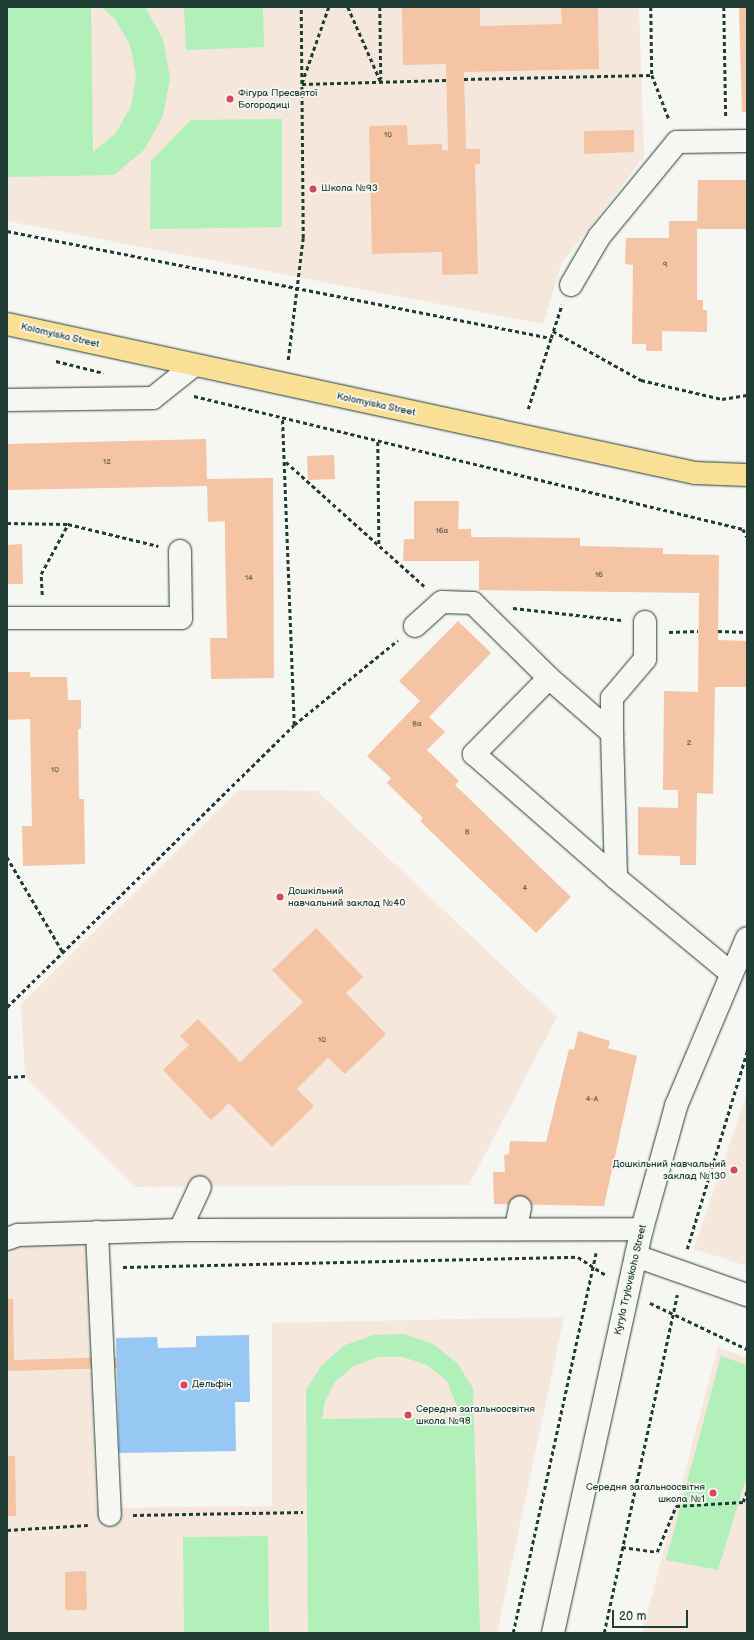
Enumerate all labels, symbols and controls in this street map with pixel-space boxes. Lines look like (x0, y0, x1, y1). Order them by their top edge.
place label: Фігура Пресвятої Богородиці (238, 87, 317, 110)
marker: Фігура Пресвятої Богородиці (225, 94, 235, 104)
house number: 10 (384, 130, 392, 140)
place label: Школа №93 (321, 183, 378, 195)
marker: Школа №93 (308, 184, 318, 194)
house number: 9 (663, 260, 667, 270)
street label: Kolomyiska Street (19, 321, 101, 351)
street label: Kolomyiska Street (335, 391, 417, 419)
house number: 12 (103, 457, 111, 467)
house number: 16а (436, 526, 448, 536)
house number: 16 (595, 570, 603, 580)
house number: 14 (245, 573, 253, 583)
house number: 8а (412, 719, 422, 729)
house number: 2 (687, 738, 691, 748)
house number: 10 (51, 765, 59, 775)
house number: 8 (465, 827, 469, 837)
house number: 4 (523, 883, 527, 893)
place label: Дошкільний навчальний заклад №40 (288, 885, 405, 908)
marker: Дошкільний навчальний заклад №40 (275, 892, 285, 902)
house number: 10 (318, 1035, 326, 1045)
house number: 4-А (586, 1094, 598, 1104)
place label: Дошкільний навчальний заклад №130 (612, 1158, 726, 1182)
marker: Дошкільний навчальний заклад №130 (729, 1165, 739, 1175)
street label: Kyryla Trylovskoho Street (612, 1223, 650, 1337)
place label: Дельфін (192, 1379, 232, 1391)
marker: Дельфін (179, 1380, 189, 1390)
place label: Середня загальноосвітня школа №98 (416, 1403, 535, 1426)
marker: Середня загальноосвітня школа №98 (403, 1410, 413, 1420)
place label: Середня загальноосвітня школа №1 (586, 1481, 705, 1504)
marker: Середня загальноосвітня школа №1 (708, 1488, 718, 1498)
scale bar (614, 1602, 690, 1628)
text: 20 m (619, 1609, 646, 1624)

